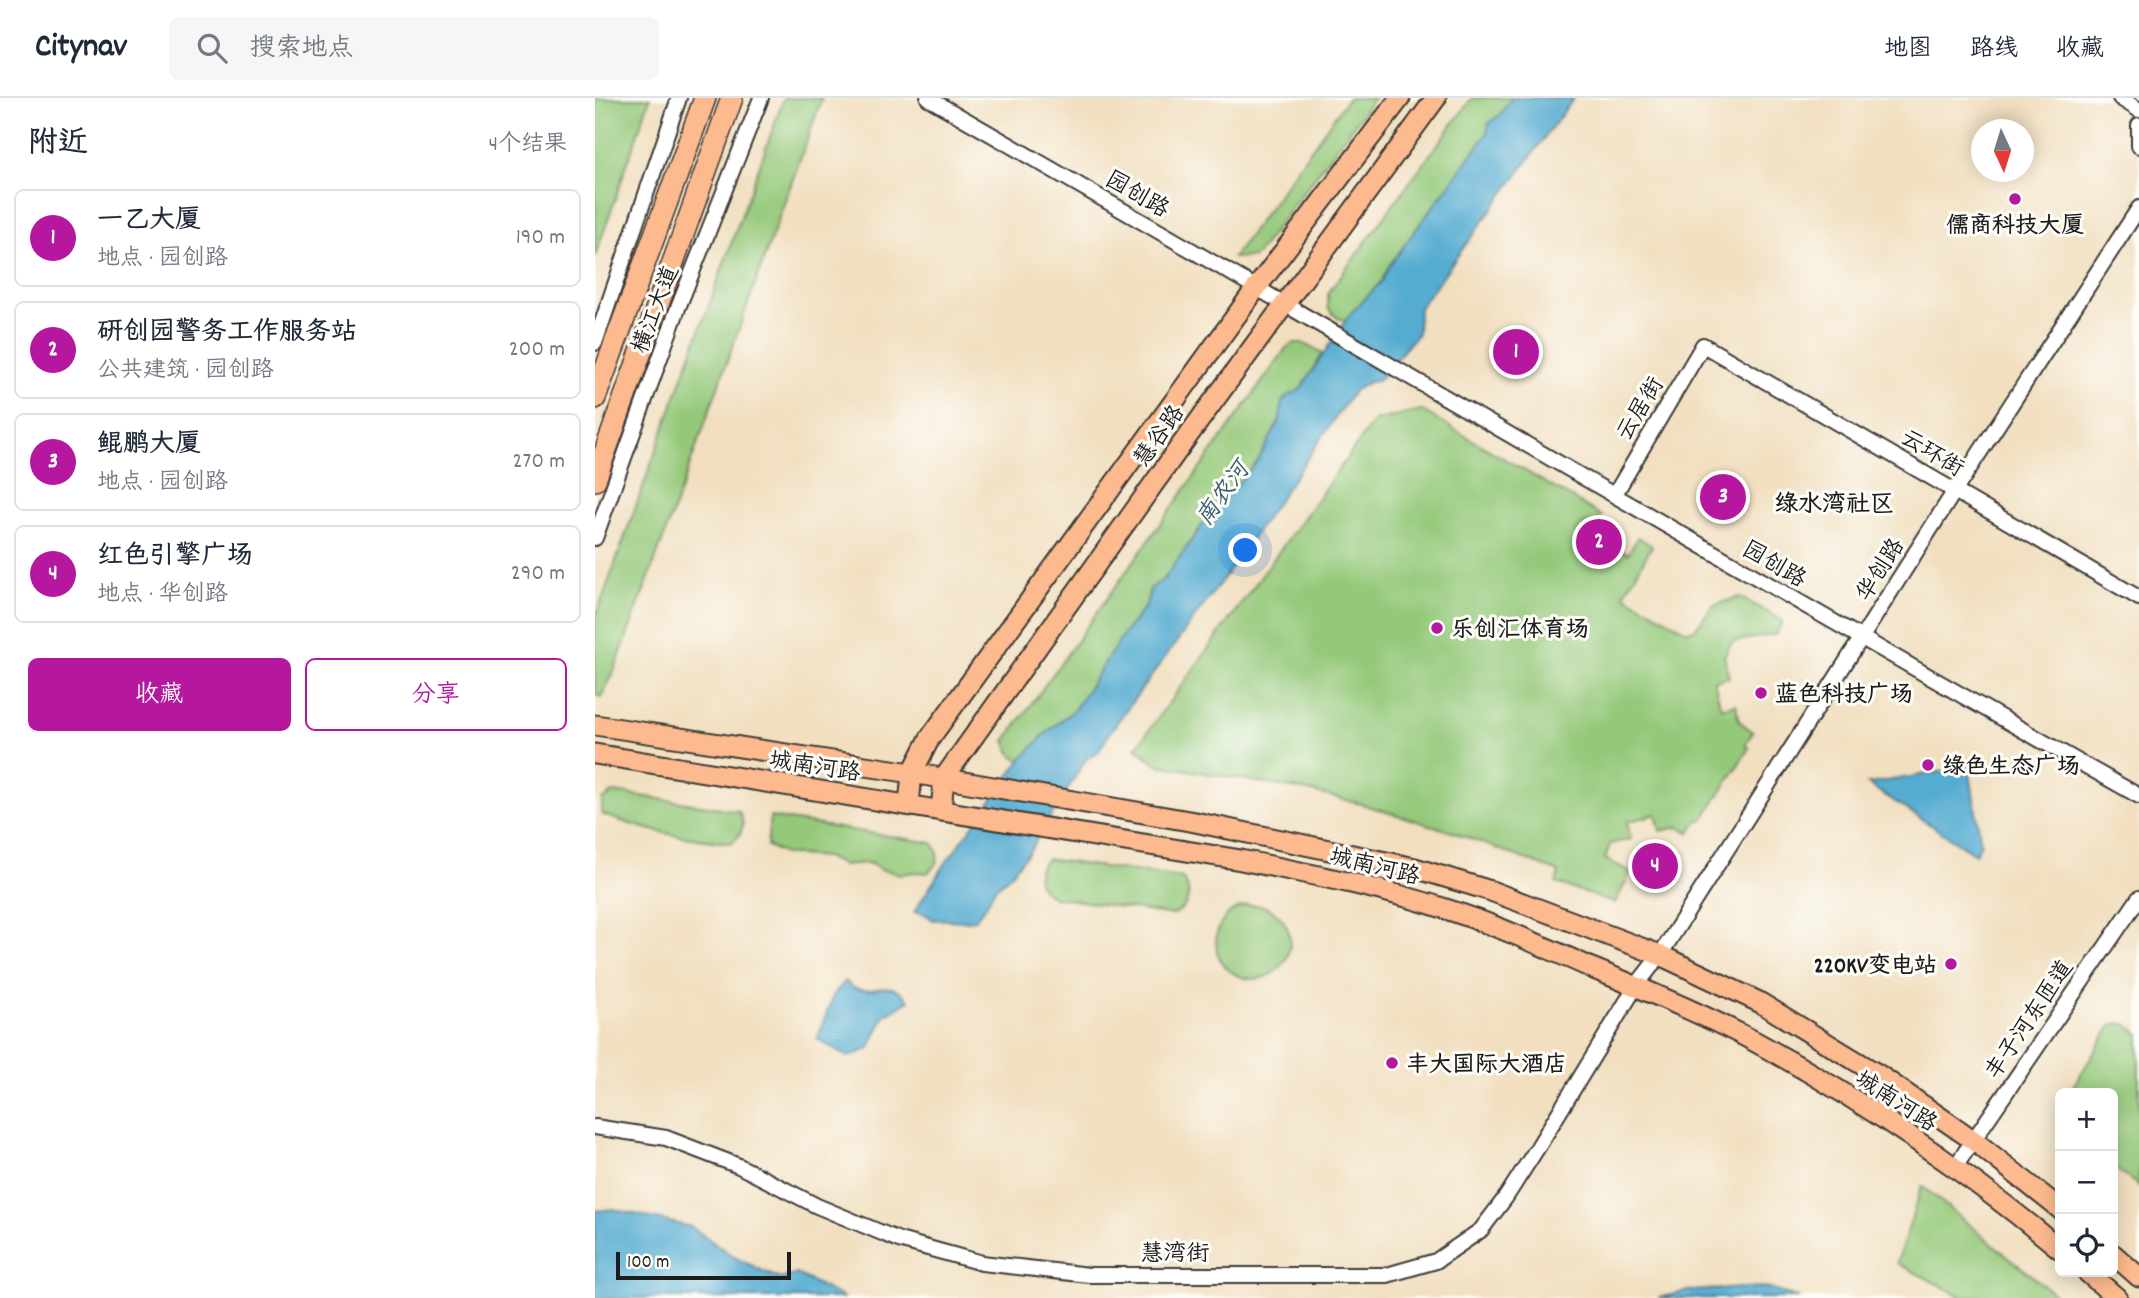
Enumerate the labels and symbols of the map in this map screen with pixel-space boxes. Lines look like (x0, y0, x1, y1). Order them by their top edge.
north arrow (1971, 119, 2034, 182)
street label: 园创路 (1098, 164, 1174, 228)
marker: 儒商科技大厦 (2007, 191, 2023, 207)
place label: 儒商科技大厦 (1946, 211, 2084, 244)
street label: 横江大道 (625, 261, 689, 359)
pin: 1 (1493, 326, 1539, 378)
street label: 云居街 (1610, 372, 1674, 448)
street label: 慧谷路 (1128, 399, 1194, 475)
street label: 云环街 (1893, 423, 1969, 487)
water label: 南农河 (1190, 452, 1262, 534)
pin: 3 (1700, 471, 1746, 523)
district label: 绿水湾社区 (1774, 489, 1894, 523)
pin: 2 (1576, 516, 1622, 568)
your location (1228, 533, 1262, 567)
street label: 华创路 (1850, 533, 1914, 609)
street label: 园创路 (1735, 534, 1811, 598)
place label: 乐创汇体育场 (1451, 615, 1589, 648)
marker: 乐创汇体育场 (1429, 620, 1445, 636)
place label: 蓝色科技广场 (1775, 680, 1913, 713)
marker: 蓝色科技广场 (1753, 685, 1769, 701)
street label: 城南河路 (766, 745, 862, 792)
place label: 绿色生态广场 (1942, 752, 2080, 785)
marker: 绿色生态广场 (1920, 757, 1936, 773)
pin: 4 (1632, 840, 1678, 892)
street label: 城南河路 (1326, 841, 1423, 896)
place label: 220KV变电站 (1814, 951, 1937, 984)
street label: 丰子河东匝道 (1979, 955, 2083, 1087)
marker: 220KV变电站 (1943, 956, 1959, 972)
place label: 丰大国际大酒店 (1406, 1050, 1567, 1083)
marker: 丰大国际大酒店 (1384, 1055, 1400, 1071)
street label: 城南河路 (1848, 1064, 1943, 1142)
street label: 慧湾街 (1141, 1239, 1210, 1272)
scale bar (616, 1249, 791, 1281)

